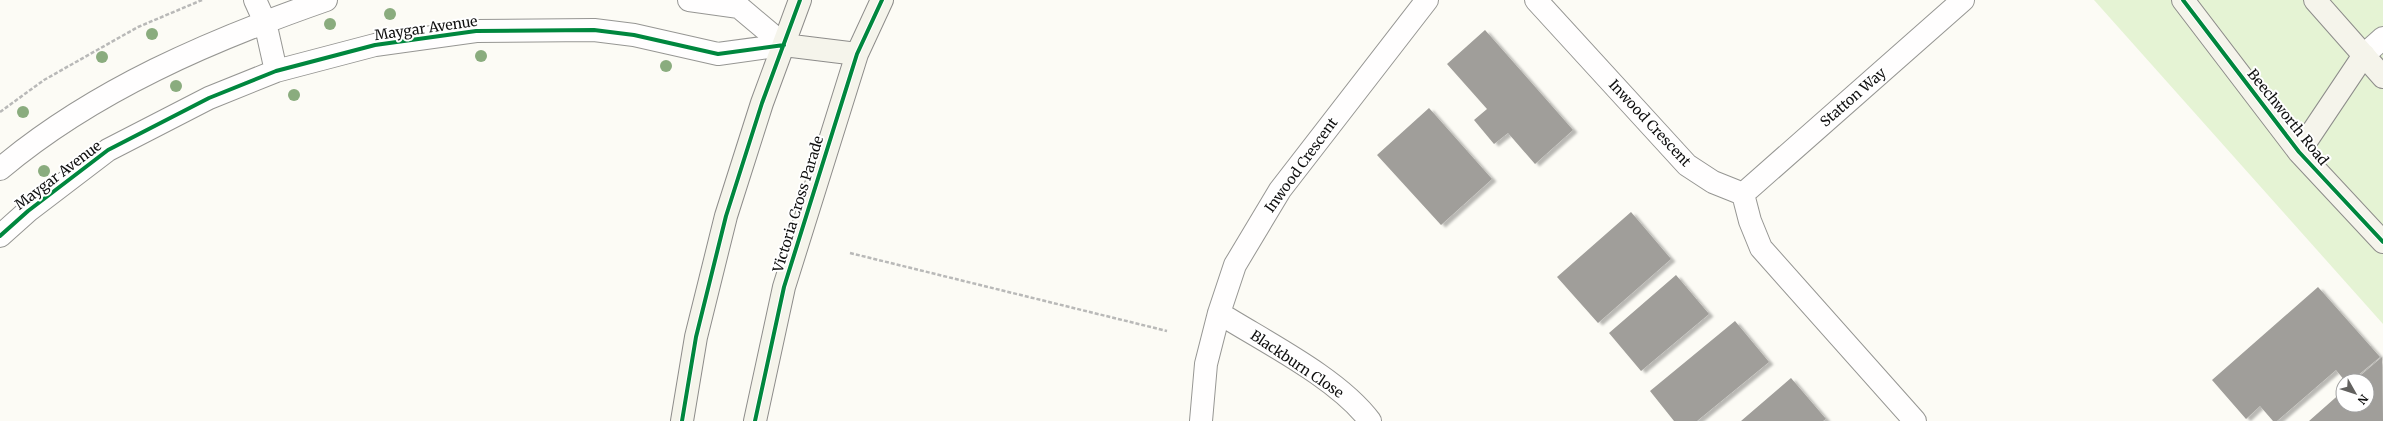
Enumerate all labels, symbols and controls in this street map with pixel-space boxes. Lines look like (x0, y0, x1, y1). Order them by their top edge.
street label: Maygar Avenue (373, 12, 479, 44)
street label: Statton Way (1816, 63, 1890, 131)
street label: Beechworth Road (2244, 65, 2333, 169)
street label: Inwood Crescent (1605, 76, 1695, 171)
street label: Inwood Crescent (1261, 114, 1342, 216)
street label: Victoria Cross Parade (768, 134, 827, 275)
street label: Maygar Avenue (11, 137, 105, 213)
street label: Blackburn Close (1247, 326, 1347, 402)
north arrow (2335, 373, 2375, 413)
text: N (2354, 392, 2371, 407)

